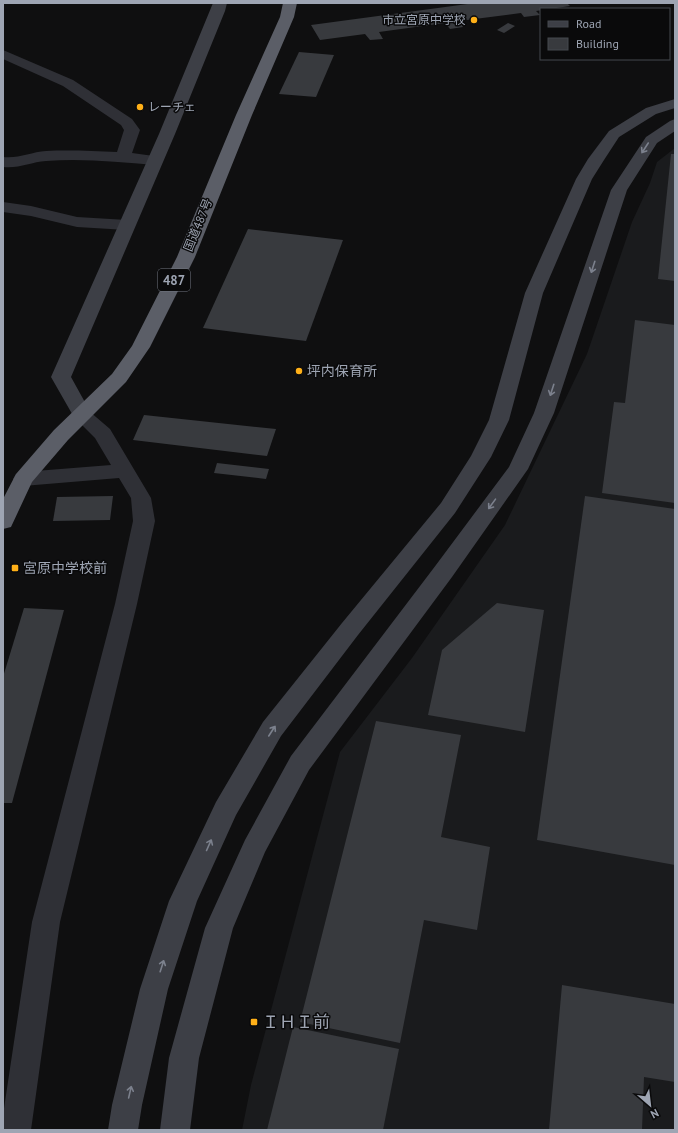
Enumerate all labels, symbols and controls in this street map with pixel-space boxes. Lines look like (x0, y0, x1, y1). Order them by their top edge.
legend (540, 8, 670, 60)
place label: 市立宮原中学校 (382, 12, 466, 27)
marker: 市立宮原中学校 (469, 15, 479, 25)
text: Road (576, 16, 601, 31)
text: Building (576, 36, 619, 51)
place label: レーチェ (148, 99, 196, 114)
marker: レーチェ (135, 102, 145, 112)
one-way arrow (641, 142, 649, 153)
street label: 国道487号 (180, 196, 215, 253)
one-way arrow (589, 260, 596, 273)
road number: 487 (158, 269, 190, 291)
place label: 坪内保育所 (307, 362, 377, 380)
marker: 坪内保育所 (294, 366, 304, 376)
one-way arrow (548, 383, 555, 396)
one-way arrow (488, 499, 496, 510)
place label: 宮原中学校前 (23, 559, 107, 577)
marker: 宮原中学校前 (10, 563, 20, 573)
one-way arrow (268, 726, 276, 737)
one-way arrow (206, 839, 213, 851)
one-way arrow (159, 959, 166, 972)
place label: ＩＨＩ前 (262, 1011, 330, 1033)
marker: ＩＨＩ前 (249, 1017, 259, 1027)
one-way arrow (126, 1085, 134, 1098)
north arrow (630, 1085, 670, 1125)
text: N (648, 1106, 661, 1122)

